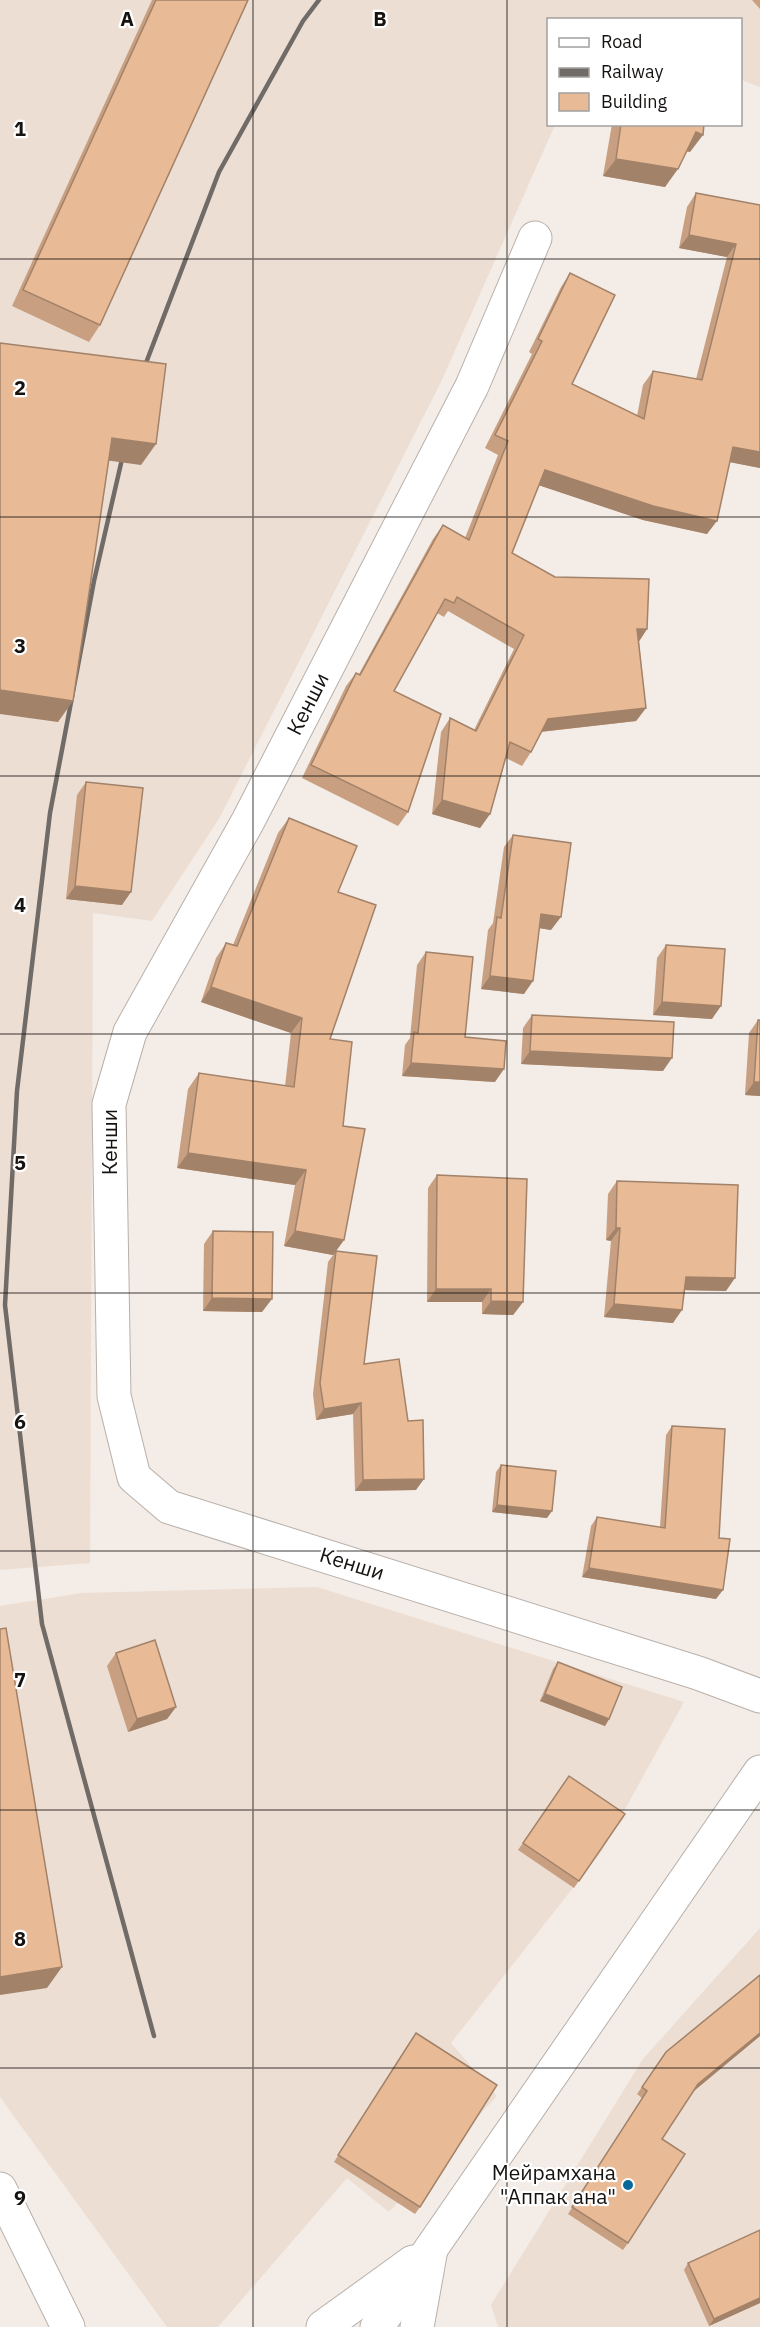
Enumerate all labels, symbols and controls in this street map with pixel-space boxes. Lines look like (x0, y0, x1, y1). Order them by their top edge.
text: A (120, 5, 134, 32)
text: B (373, 5, 387, 32)
legend (547, 18, 742, 126)
text: Road (601, 30, 642, 53)
text: Railway (601, 60, 663, 83)
text: Building (601, 90, 668, 113)
text: 1 (14, 115, 26, 142)
text: 2 (14, 374, 26, 401)
text: 3 (14, 632, 26, 659)
street label: Кенши (280, 668, 335, 739)
text: 4 (14, 891, 26, 918)
street label: Кенши (95, 1109, 123, 1175)
text: 5 (14, 1149, 26, 1176)
text: 6 (14, 1408, 26, 1435)
street label: Кенши (316, 1540, 388, 1586)
text: 7 (14, 1666, 26, 1693)
text: 8 (14, 1925, 26, 1952)
place label: Мейрамхана "Аппак ана" (492, 2158, 616, 2210)
marker: Мейрамхана "Аппак ана" (621, 2178, 635, 2192)
text: 9 (14, 2184, 26, 2211)

